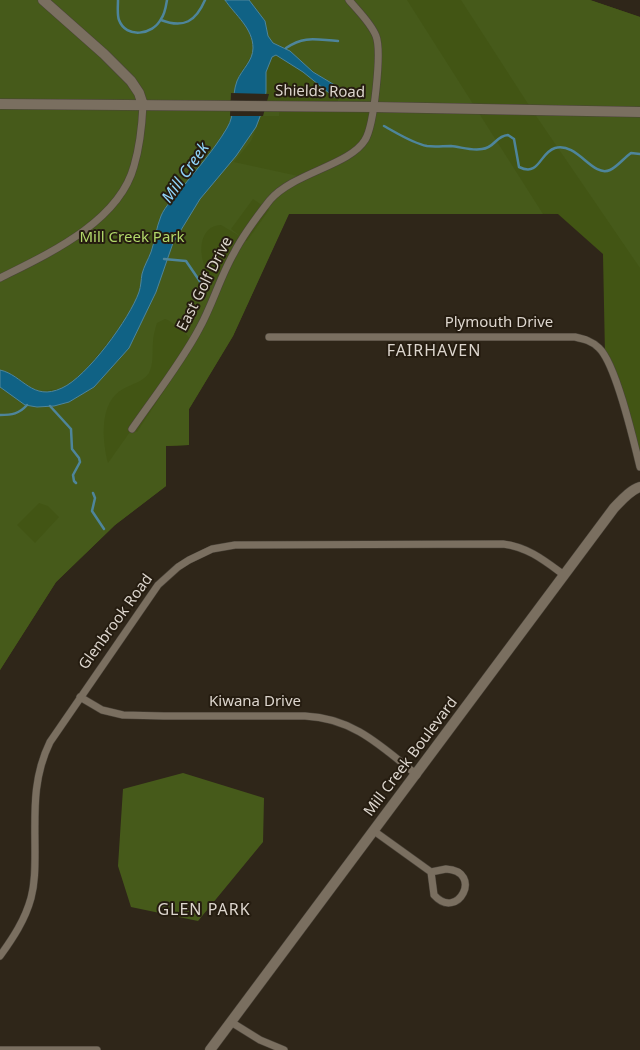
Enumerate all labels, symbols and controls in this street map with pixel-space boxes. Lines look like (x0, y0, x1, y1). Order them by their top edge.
street label: Shields Road (275, 82, 365, 102)
water label: Mill Creek (158, 139, 214, 207)
park label: Mill Creek Park (79, 229, 185, 247)
street label: East Golf Drive (174, 234, 236, 334)
street label: Plymouth Drive (445, 314, 553, 332)
district label: FAIRHAVEN (386, 341, 482, 361)
street label: Glenbrook Road (75, 571, 157, 673)
street label: Kiwana Drive (209, 693, 301, 711)
street label: Mill Creek Boulevard (360, 694, 462, 820)
district label: GLEN PARK (156, 900, 252, 920)

